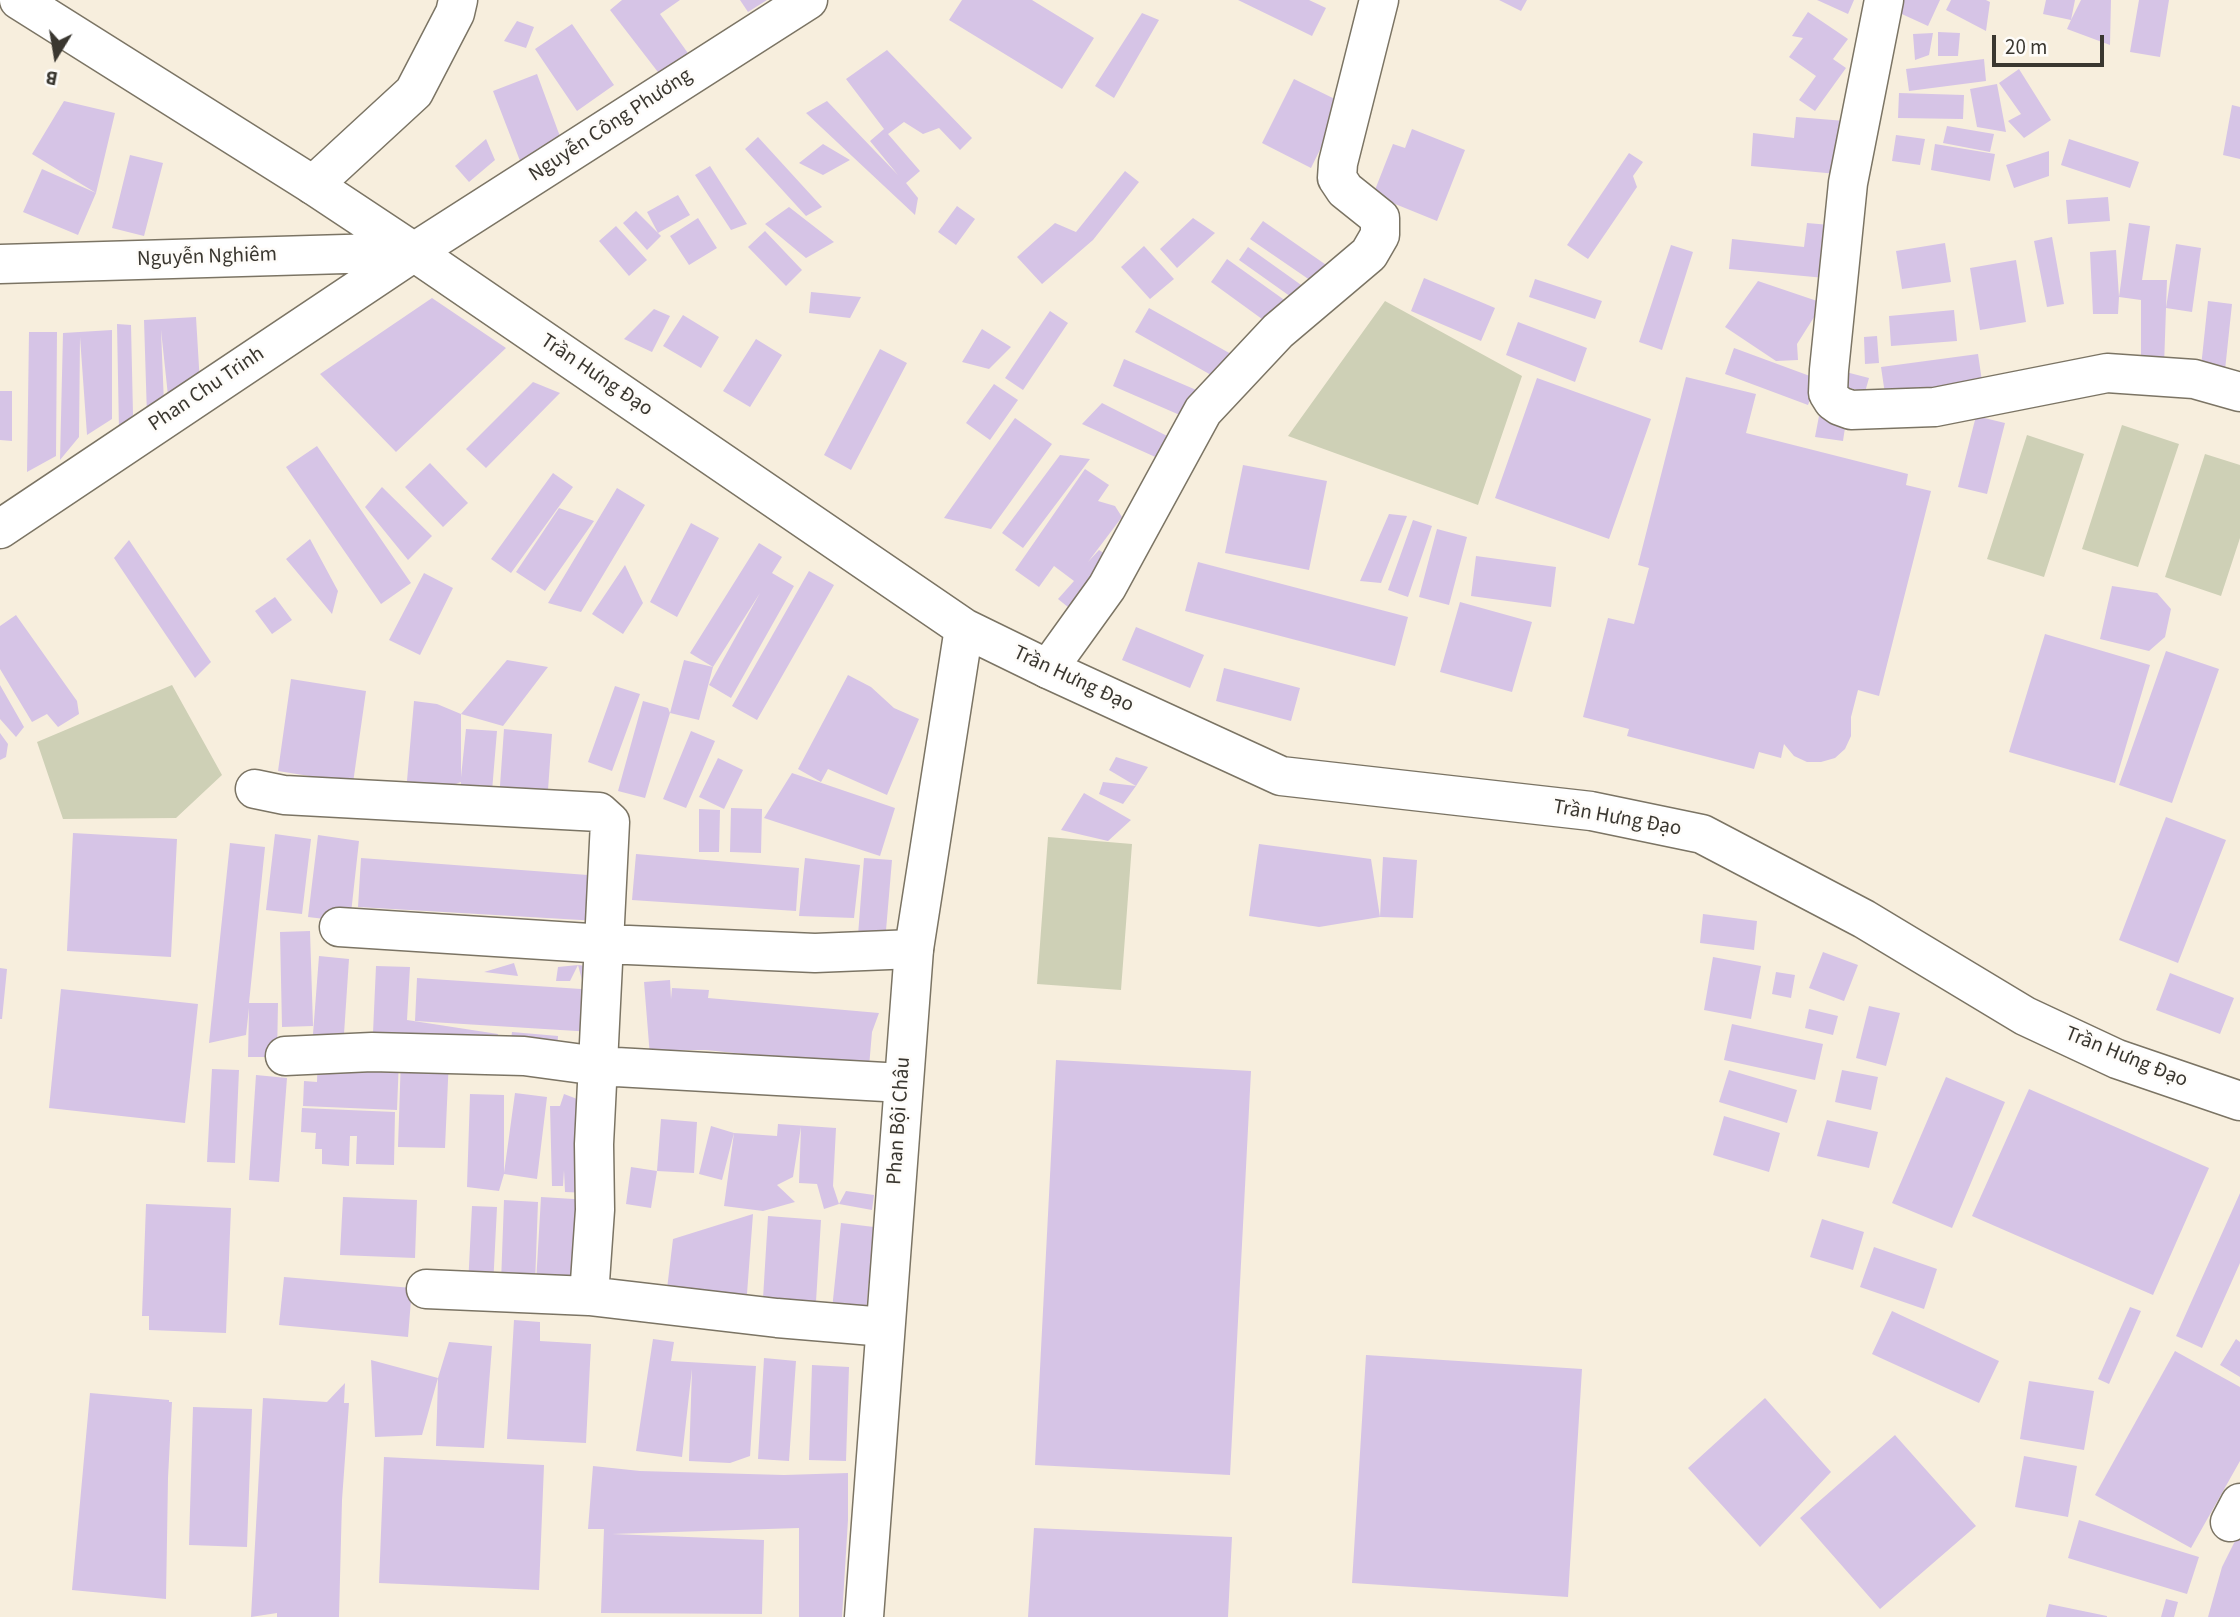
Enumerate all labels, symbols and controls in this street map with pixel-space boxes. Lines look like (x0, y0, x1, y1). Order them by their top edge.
north arrow (21, 21, 91, 91)
scale bar (1995, 21, 2107, 65)
text: 20 m (2005, 32, 2047, 62)
text: B (44, 63, 60, 91)
street label: Nguyễn Công Phương (525, 64, 697, 188)
street label: Nguyễn Nghiêm (137, 243, 277, 273)
street label: Trần Hưng Đạo (535, 329, 657, 423)
street label: Phan Chu Trinh (144, 342, 270, 438)
street label: Trần Hưng Đạo (1009, 641, 1137, 719)
street label: Trần Hưng Đạo (1551, 795, 1683, 843)
street label: Trần Hưng Đạo (2061, 1022, 2191, 1094)
street label: Phan Bội Châu (883, 1056, 917, 1186)

